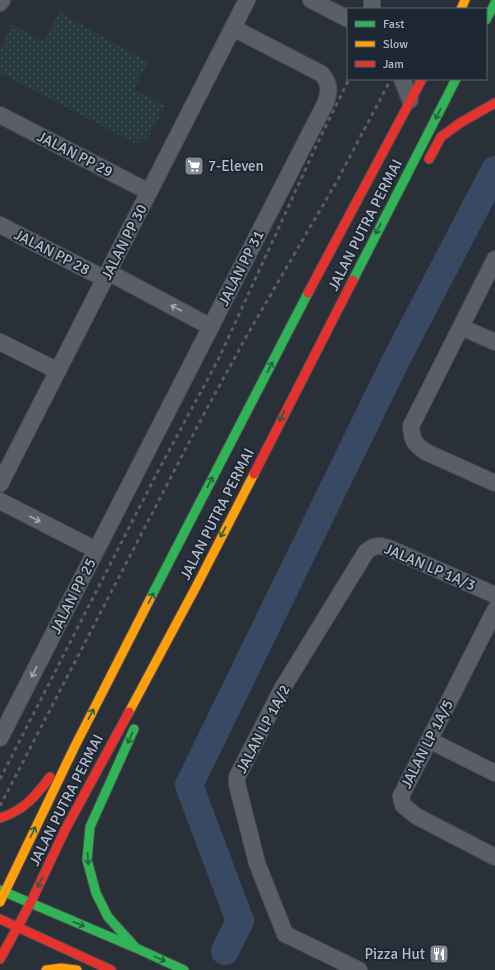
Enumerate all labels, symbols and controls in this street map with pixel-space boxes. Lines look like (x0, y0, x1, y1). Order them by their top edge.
legend (347, 8, 487, 80)
text: Fast (383, 17, 404, 32)
text: Slow (383, 37, 408, 52)
text: Jam (383, 57, 404, 72)
one-way arrow (434, 107, 441, 119)
street label: JALAN PP 29 (34, 127, 116, 181)
supermarket icon: 7-Eleven (183, 155, 205, 177)
street label: JALAN PUTRA PERMAI (324, 156, 406, 294)
place label: 7-Eleven (208, 157, 264, 175)
street label: JALAN PP 30 (97, 201, 151, 283)
one-way arrow (374, 223, 382, 235)
street label: JALAN PP 28 (11, 225, 93, 279)
street label: JALAN PP 31 (214, 227, 268, 309)
one-way arrow (171, 304, 183, 312)
one-way arrow (266, 361, 274, 373)
one-way arrow (278, 410, 286, 422)
street label: JALAN PUTRA PERMAI (176, 445, 258, 583)
one-way arrow (207, 477, 214, 489)
one-way arrow (28, 515, 40, 523)
one-way arrow (219, 526, 227, 538)
street label: JALAN LP 1A/3 (382, 540, 478, 594)
street label: JALAN PP 25 (46, 555, 100, 637)
one-way arrow (147, 592, 155, 604)
one-way arrow (30, 666, 37, 678)
street label: JALAN LP 1A/2 (232, 682, 294, 776)
street label: JALAN LP 1A/5 (397, 697, 457, 791)
one-way arrow (88, 708, 96, 720)
street label: JALAN PUTRA PERMAI (25, 731, 107, 869)
one-way arrow (126, 732, 133, 744)
one-way arrow (30, 827, 37, 839)
one-way arrow (85, 852, 92, 865)
one-way arrow (36, 875, 43, 887)
one-way arrow (73, 920, 85, 928)
restaurant icon: Pizza Hut (428, 943, 450, 965)
place label: Pizza Hut (365, 945, 425, 963)
one-way arrow (154, 956, 166, 963)

